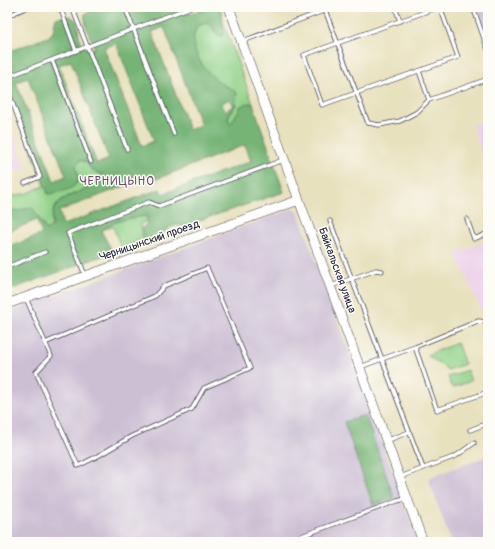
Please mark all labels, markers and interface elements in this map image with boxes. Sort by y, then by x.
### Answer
district label: ЧЕРНИЦЫНО [79,174,155,189]
street label: Черницынский проезд [97,217,201,264]
street label: Байкальская улица [316,226,359,315]

